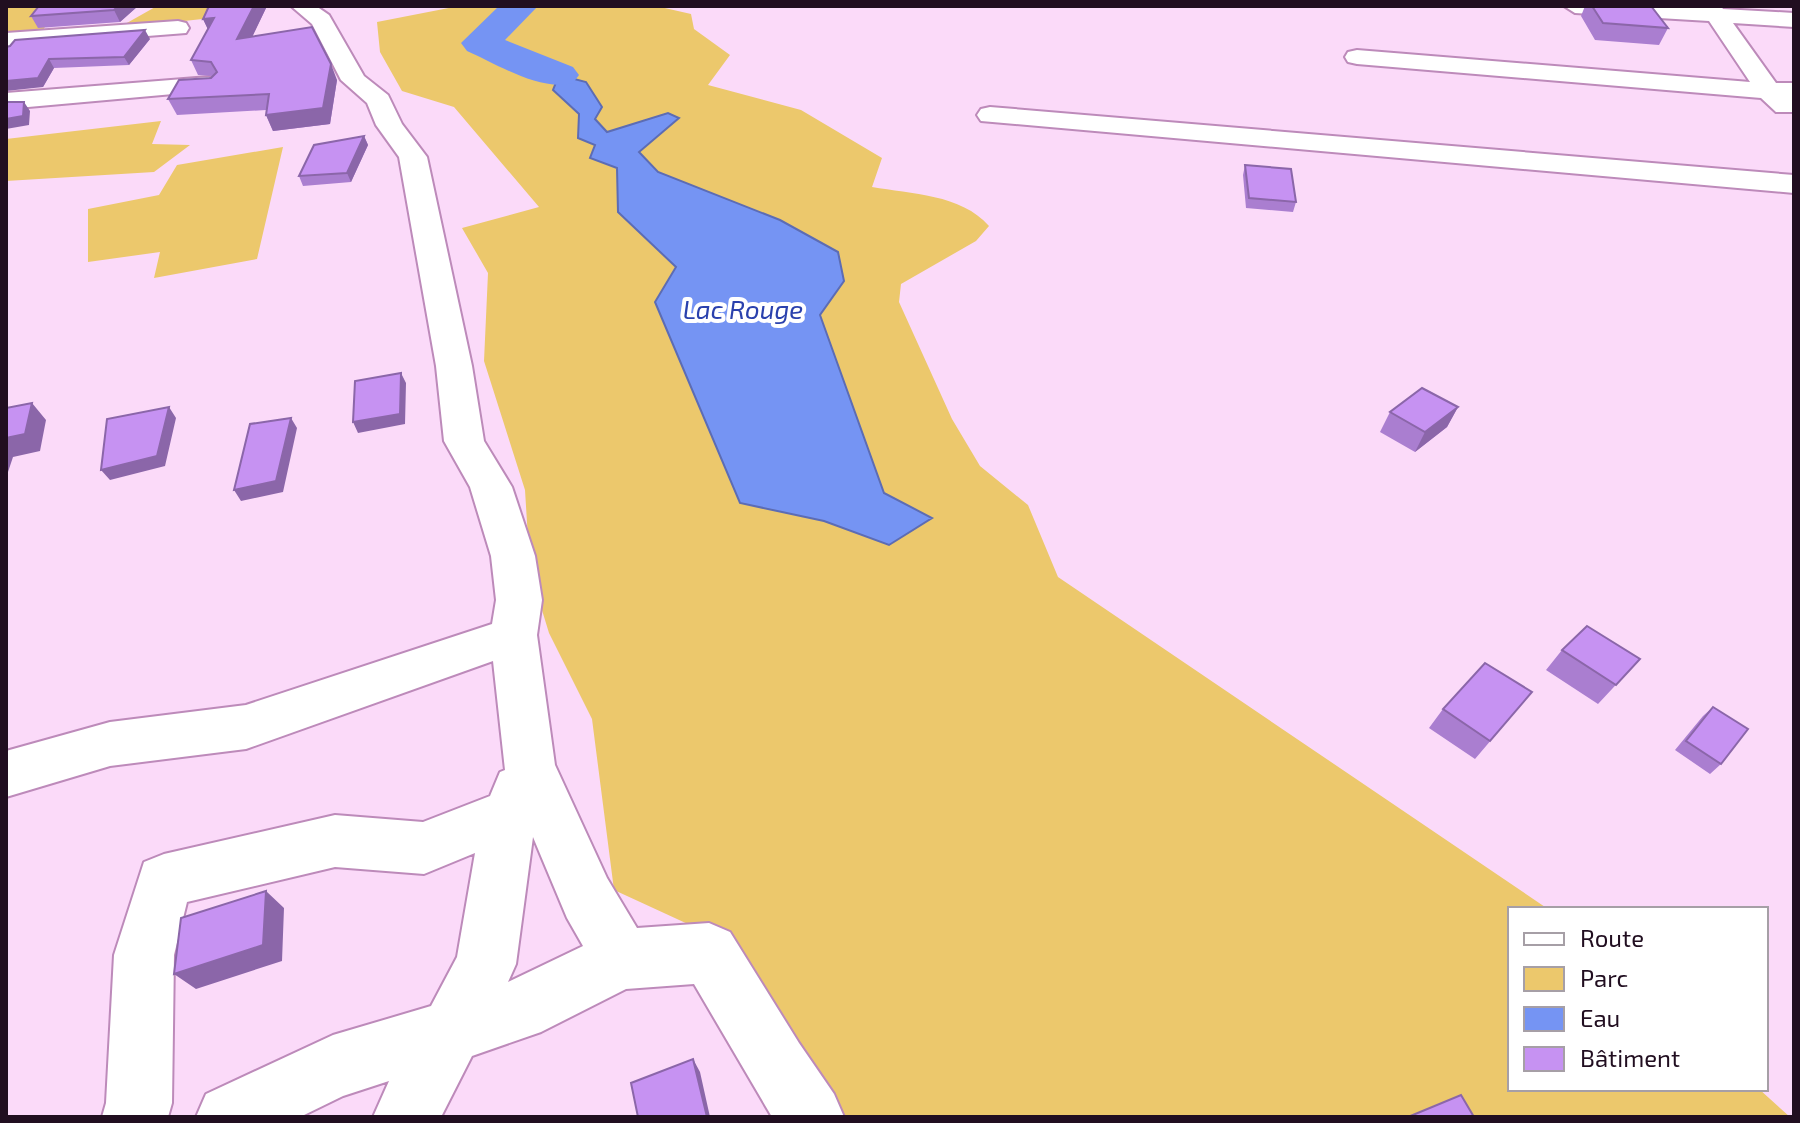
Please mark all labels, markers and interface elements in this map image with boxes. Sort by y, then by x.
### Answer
water label: Lac Rouge [683,293,803,324]
legend [1508,907,1768,1091]
text: Route [1580,923,1644,952]
text: Parc [1580,963,1628,992]
text: Eau [1580,1003,1620,1032]
text: Bâtiment [1580,1043,1680,1072]

